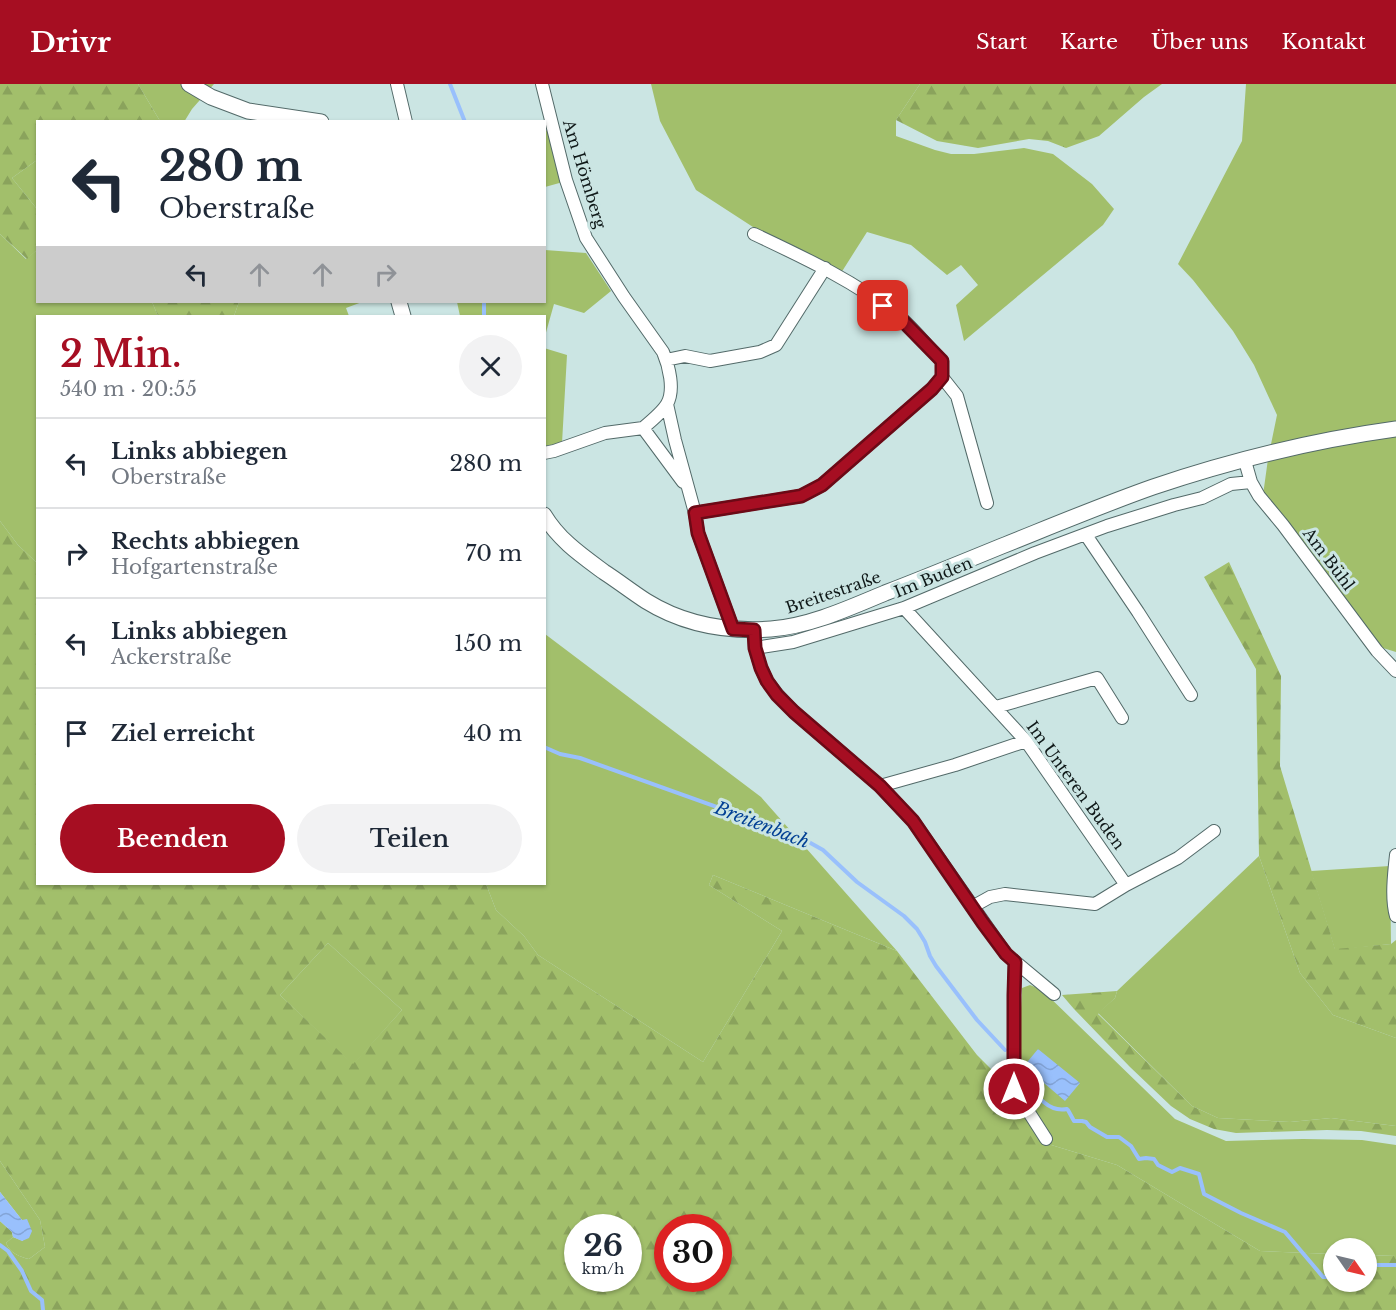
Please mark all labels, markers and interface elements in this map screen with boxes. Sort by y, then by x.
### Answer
text: Drivr [30,25,111,60]
text: Start [976,29,1027,55]
text: Karte [1060,29,1118,55]
text: Über uns [1151,29,1249,55]
text: Kontakt [1282,29,1366,55]
street label: Am Hömberg [559,116,611,231]
text: 280 m [159,140,302,192]
icon: left [60,144,138,222]
text: Oberstraße [159,192,315,225]
icon: left [180,258,213,291]
icon: ahead [243,258,276,291]
icon: ahead [306,258,339,291]
icon: right [369,258,402,291]
pin [857,280,908,331]
icon: arrive [866,289,899,322]
text: 2 Min. [60,332,181,377]
button: close [459,335,522,398]
text: 540 m · 20:55 [60,377,197,401]
text: Links abbiegen [111,438,288,465]
icon: left [60,447,93,480]
text: 280 m [449,450,522,477]
text: Oberstraße [111,465,226,489]
street label: Am Bühl [1298,523,1359,594]
text: Rechts abbiegen [111,528,300,555]
icon: right [60,537,93,570]
text: 70 m [465,540,522,567]
street label: Im Buden [891,552,975,602]
text: Hofgartenstraße [111,555,278,579]
street label: Breitestraße [783,566,883,618]
text: Links abbiegen [111,618,288,645]
icon: left [60,627,93,660]
text: 150 m [454,630,522,657]
text: Ackerstraße [111,645,232,669]
icon: arrive [60,717,93,750]
street label: Im Unteren Buden [1023,717,1129,853]
text: Ziel erreicht [111,720,255,747]
text: 40 m [464,720,522,747]
water label: Breitenbach [711,797,812,853]
button: Beenden [60,804,285,873]
button: Teilen [297,804,522,873]
position arrow [982,1057,1046,1121]
speed limit sign: 30 [654,1214,732,1292]
text: 26 [583,1227,623,1264]
north arrow [1323,1238,1377,1292]
map controls [1323,1238,1377,1292]
text: km/h [582,1259,624,1278]

